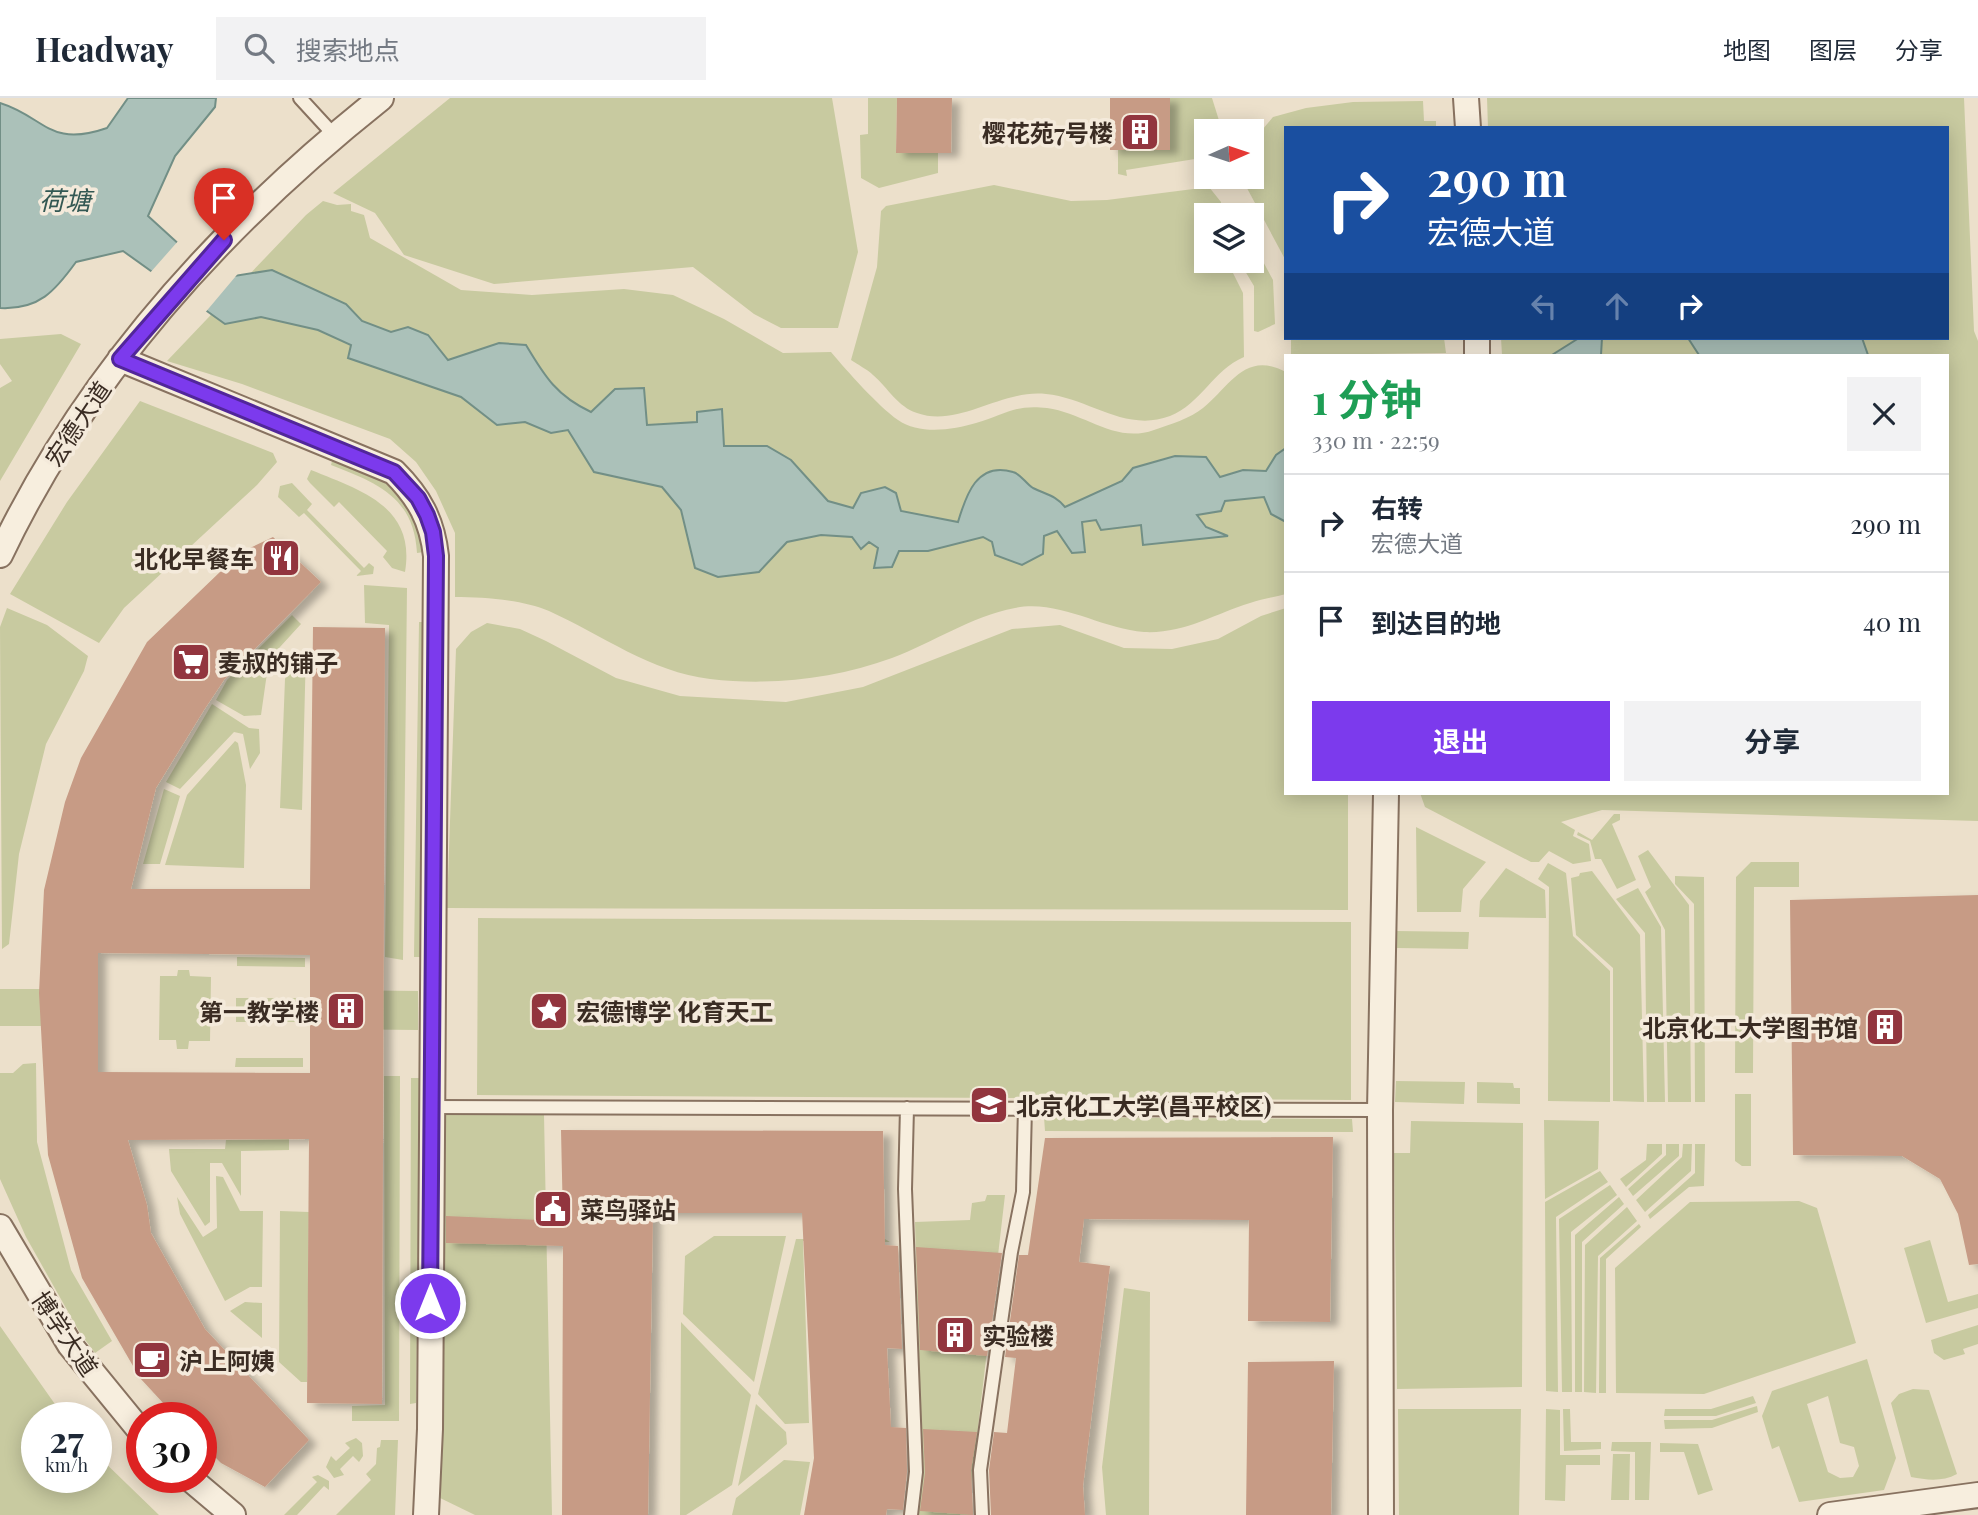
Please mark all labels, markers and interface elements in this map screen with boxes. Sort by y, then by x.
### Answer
search box [216,17,706,80]
text: Headway [35,26,174,70]
icon: search [240,29,278,67]
text: 搜索地点 [296,32,400,67]
text: 地图 [1723,33,1771,65]
text: 图层 [1809,33,1857,65]
text: 分享 [1895,33,1943,65]
building icon: 樱花苑7号楼 [1119,111,1161,153]
place label: 樱花苑7号楼 [982,116,1113,148]
north arrow [1194,119,1264,189]
map controls [1194,119,1264,273]
text: 290 m [1427,144,1567,209]
icon: right [1312,154,1403,245]
pin [194,168,254,240]
icon: arrive [205,179,243,217]
water label: 荷塘 [39,182,95,217]
button: layers [1194,203,1264,273]
text: 宏德大道 [1427,209,1555,252]
icon: left [1525,287,1563,325]
icon: ahead [1598,287,1636,325]
icon: right [1671,287,1709,325]
text: 1 分钟 [1312,370,1422,426]
street label: 宏德大道 [37,374,117,472]
button: close [1847,377,1921,451]
text: 330 m · 22:59 [1312,424,1440,455]
text: 右转 [1371,490,1423,525]
icon: right [1312,504,1350,542]
text: 290 m [1850,506,1921,541]
text: 宏德大道 [1371,527,1463,558]
restaurant icon: 北化早餐车 [260,537,302,579]
place label: 北化早餐车 [134,542,254,574]
icon: arrive [1312,602,1350,640]
text: 40 m [1863,604,1921,639]
text: 到达目的地 [1371,605,1501,640]
supermarket icon: 麦叔的铺子 [170,641,212,683]
place label: 麦叔的铺子 [218,646,338,678]
button: 退出 [1312,701,1610,781]
button: 分享 [1624,701,1921,781]
building icon: 第一教学楼 [325,990,367,1032]
place icon: 宏德博学 化育天工 [528,990,570,1032]
place label: 第一教学楼 [199,995,319,1027]
place label: 宏德博学 化育天工 [576,995,774,1027]
building icon: 北京化工大学图书馆 [1864,1006,1906,1048]
place label: 北京化工大学图书馆 [1642,1011,1858,1043]
school or university icon: 北京化工大学(昌平校区) [968,1084,1010,1126]
place label: 北京化工大学(昌平校区) [1016,1089,1271,1121]
public building icon: 菜鸟驿站 [532,1188,574,1230]
place label: 菜鸟驿站 [580,1193,676,1225]
position arrow [393,1266,467,1340]
street label: 博学大道 [26,1284,106,1382]
building icon: 实验楼 [934,1314,976,1356]
place label: 实验楼 [982,1319,1054,1351]
cafe icon: 沪上阿姨 [131,1339,173,1381]
place label: 沪上阿姨 [179,1344,275,1376]
speed limit sign: 30 [126,1402,217,1493]
text: 27 [49,1415,84,1462]
text: km/h [45,1453,88,1477]

